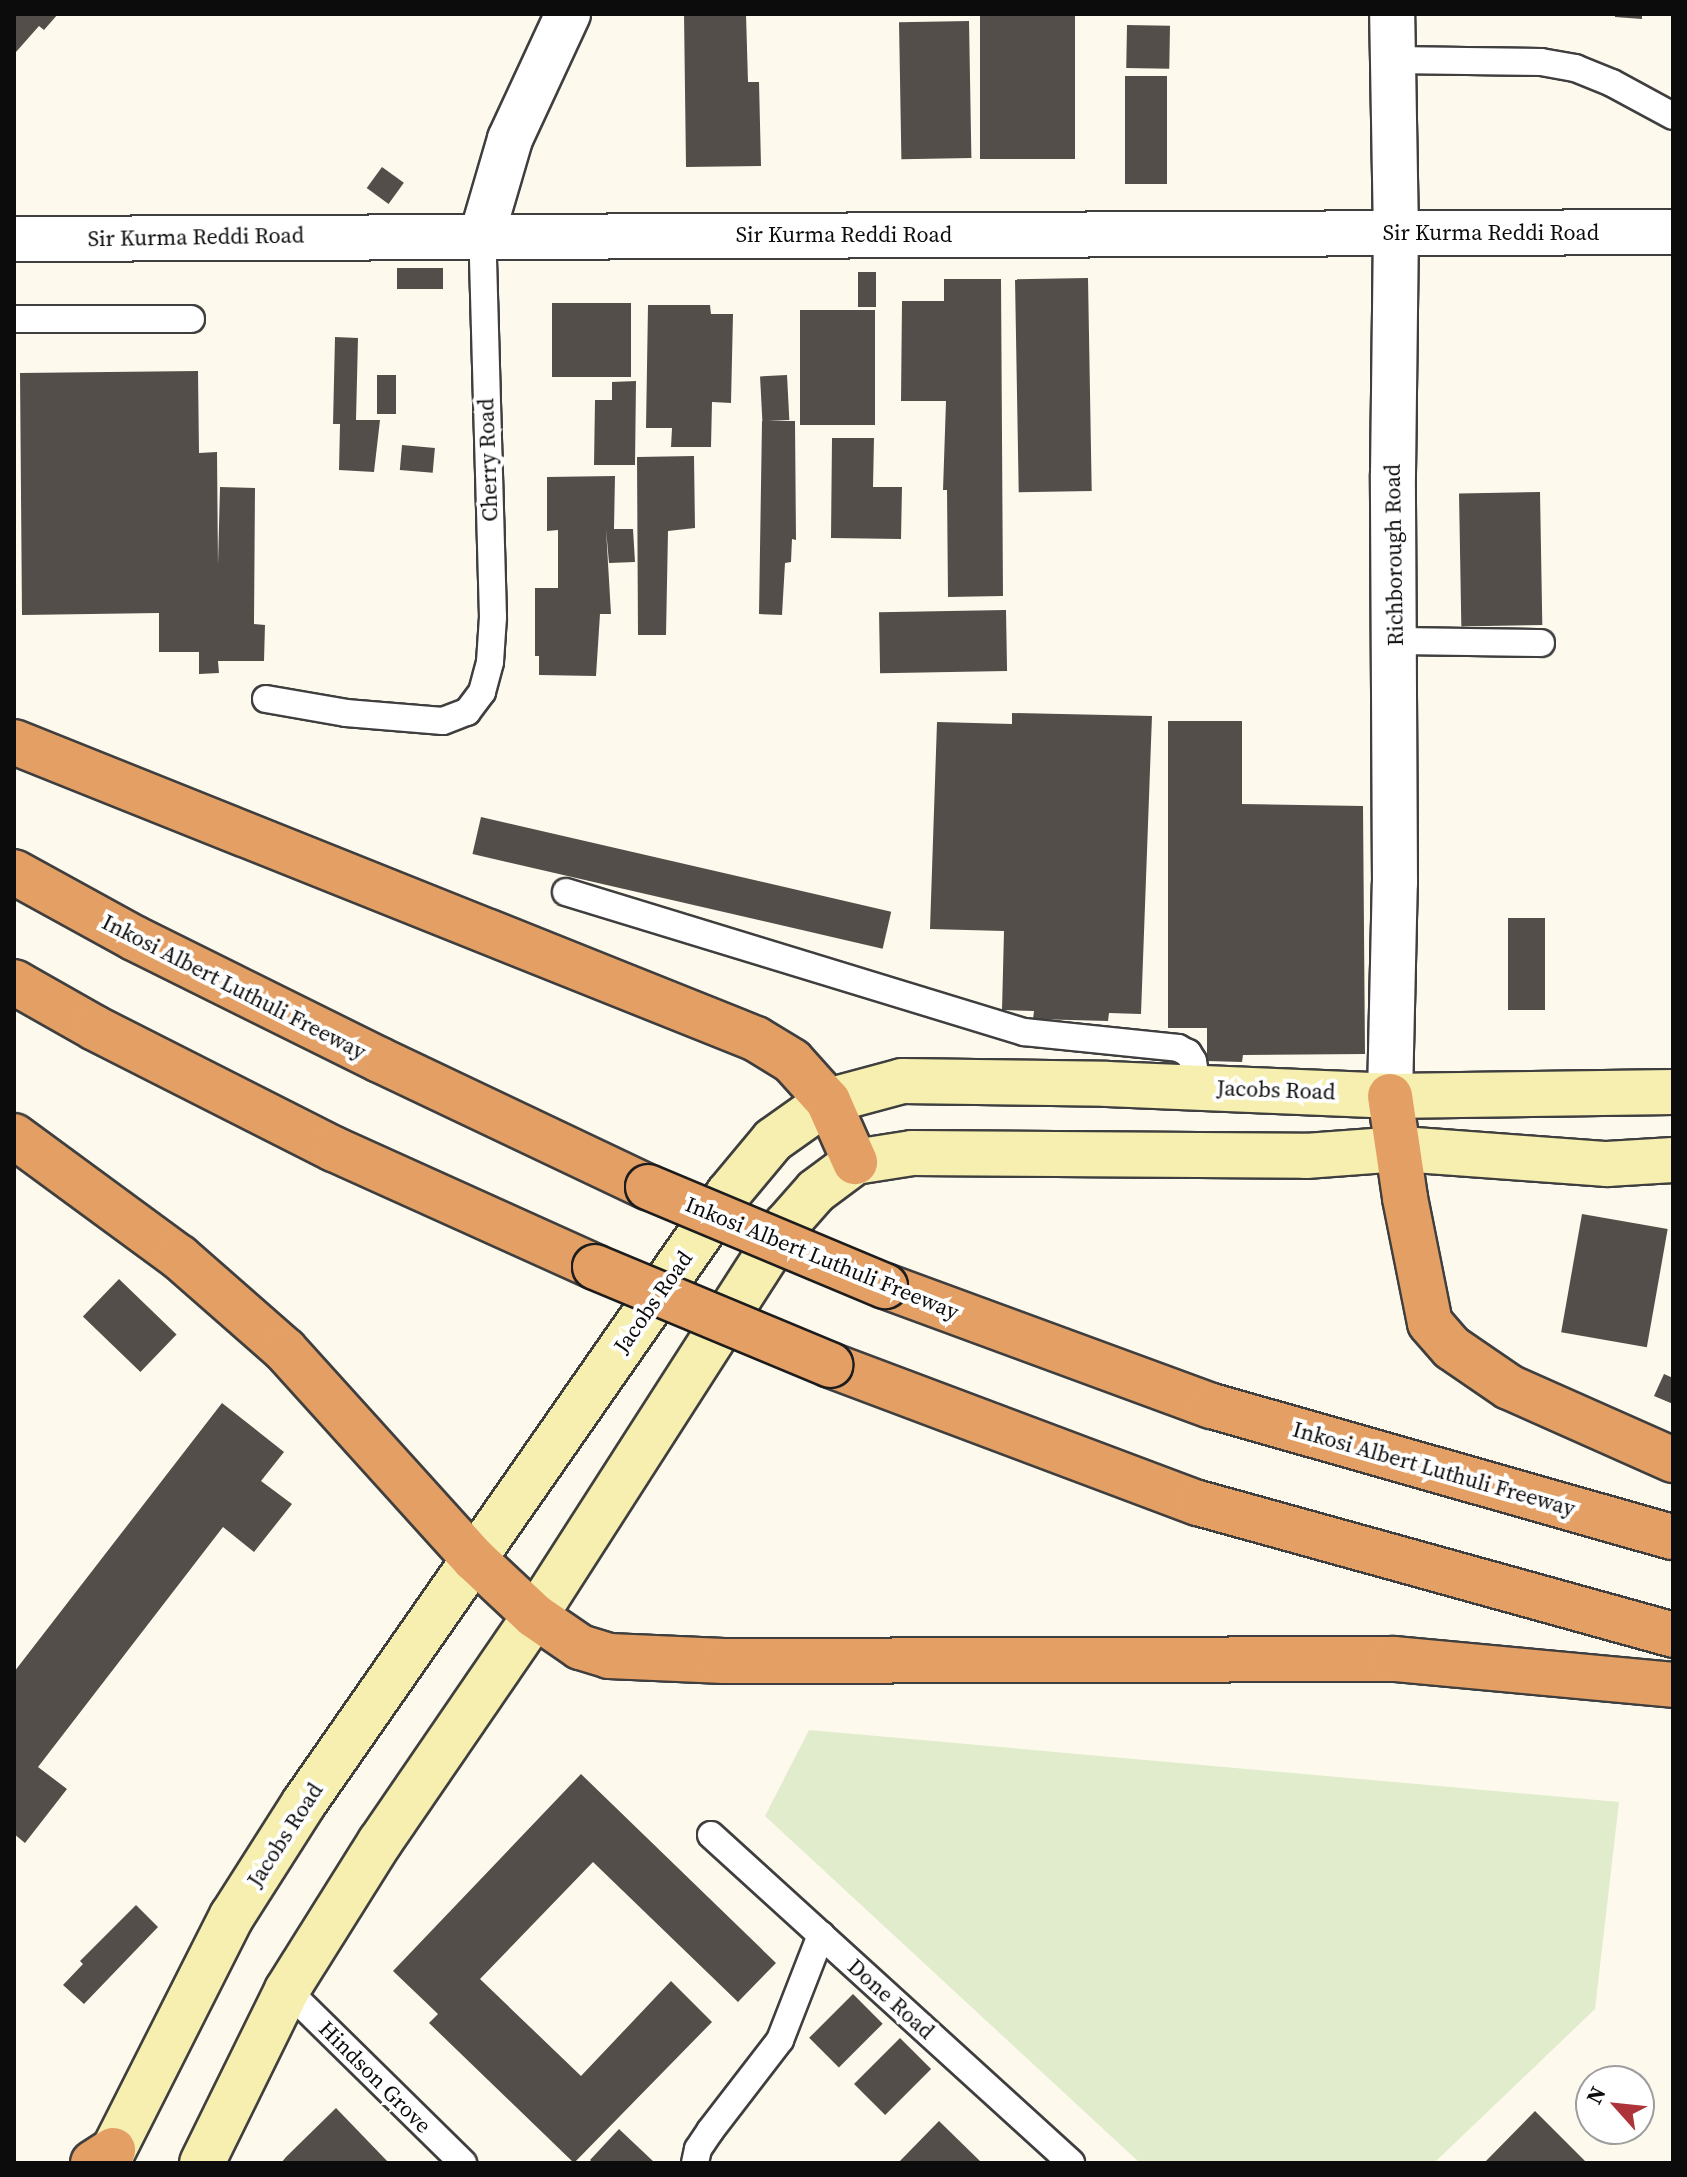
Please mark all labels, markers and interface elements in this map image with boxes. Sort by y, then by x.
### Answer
street label: Sir Kurma Reddi Road [1383,220,1599,246]
street label: Sir Kurma Reddi Road [88,222,304,252]
street label: Sir Kurma Reddi Road [736,222,952,248]
street label: Cherry Road [473,398,503,522]
street label: Richborough Road [1379,464,1409,646]
street label: Inkosi Albert Luthuli Freeway [98,909,370,1065]
street label: Jacobs Road [1216,1075,1336,1105]
street label: Inkosi Albert Luthuli Freeway [681,1191,963,1325]
street label: Jacobs Road [608,1246,698,1358]
street label: Inkosi Albert Luthuli Freeway [1290,1416,1578,1522]
street label: Jacobs Road [242,1778,328,1892]
street label: Done Road [842,1953,940,2045]
street label: Hindson Grove [313,2015,437,2139]
north arrow [1575,2065,1655,2145]
text: N [1578,2081,1612,2109]

